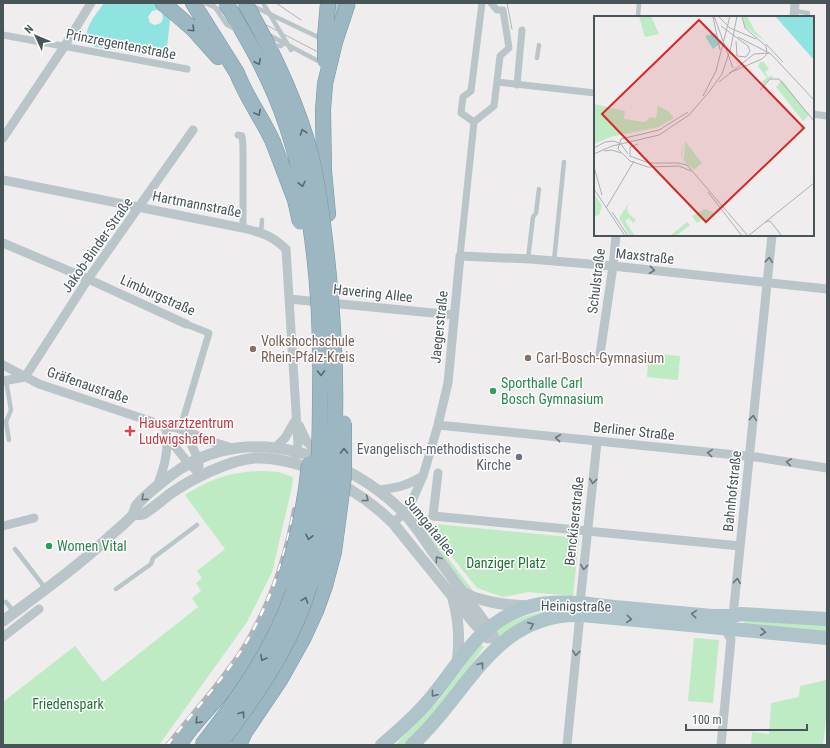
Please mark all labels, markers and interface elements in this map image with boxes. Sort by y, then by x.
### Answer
north arrow [16,16,56,56]
inset map [594,16,814,236]
text: N [22,22,36,36]
one-way arrow [188,24,195,31]
street label: Prinzregentenstraße [65,25,178,63]
one-way arrow [253,57,261,65]
one-way arrow [253,109,261,116]
one-way arrow [299,129,308,136]
one-way arrow [298,180,306,187]
street label: Hartmannstraße [151,188,243,221]
street label: Jakob-Binder-Straße [58,194,136,295]
street label: Maxstraße [615,245,675,267]
street label: Schulstraße [584,247,608,315]
one-way arrow [765,257,774,263]
one-way arrow [649,266,655,275]
street label: Limburgstraße [118,271,198,319]
street label: Havering Allee [333,281,414,305]
street label: Jaegerstraße [427,290,451,364]
place label: Volkshochschule Rhein-Pfalz-Kreis [261,333,355,365]
marker: Volkshochschule Rhein-Pfalz-Kreis [248,344,258,354]
place label: Carl-Bosch-Gymnasium [536,350,664,366]
marker: Carl-Bosch-Gymnasium [523,353,533,363]
street label: Gräfenaustraße [45,364,131,407]
one-way arrow [316,370,325,376]
place label: Sporthalle Carl Bosch Gymnasium [501,375,604,407]
marker: Sporthalle Carl Bosch Gymnasium [488,386,498,396]
place label: Hausarztzentrum Ludwigshafen [139,415,234,447]
one-way arrow [748,415,757,421]
street label: Berliner Straße [593,419,676,443]
marker: Hausarztzentrum Ludwigshafen [124,425,136,437]
one-way arrow [555,434,561,443]
place label: Evangelisch-methodistische Kirche [357,441,511,473]
one-way arrow [340,448,348,454]
one-way arrow [707,448,714,457]
street label: Bahnhofstraße [720,449,744,532]
marker: Evangelisch-methodistische Kirche [514,452,524,462]
one-way arrow [785,458,792,467]
street label: Benckiserstraße [561,475,587,566]
one-way arrow [588,478,597,484]
one-way arrow [141,493,149,501]
street label: Sumgaitallee [401,493,459,559]
one-way arrow [362,494,369,502]
one-way arrow [306,533,314,540]
place label: Women Vital [57,538,127,554]
marker: Women Vital [44,541,54,551]
park label: Danziger Platz [466,555,546,571]
one-way arrow [436,556,443,563]
one-way arrow [579,564,588,570]
one-way arrow [732,578,741,584]
one-way arrow [300,597,308,604]
street label: Heinigstraße [541,597,612,615]
one-way arrow [691,610,697,619]
one-way arrow [626,614,632,623]
one-way arrow [526,622,534,630]
one-way arrow [760,627,766,636]
one-way arrow [571,650,580,657]
one-way arrow [261,653,268,661]
one-way arrow [476,662,483,669]
one-way arrow [432,689,439,697]
park label: Friedenspark [32,696,104,712]
scale bar [686,706,807,732]
one-way arrow [238,711,245,718]
text: 100 m [692,713,722,727]
one-way arrow [195,716,202,724]

